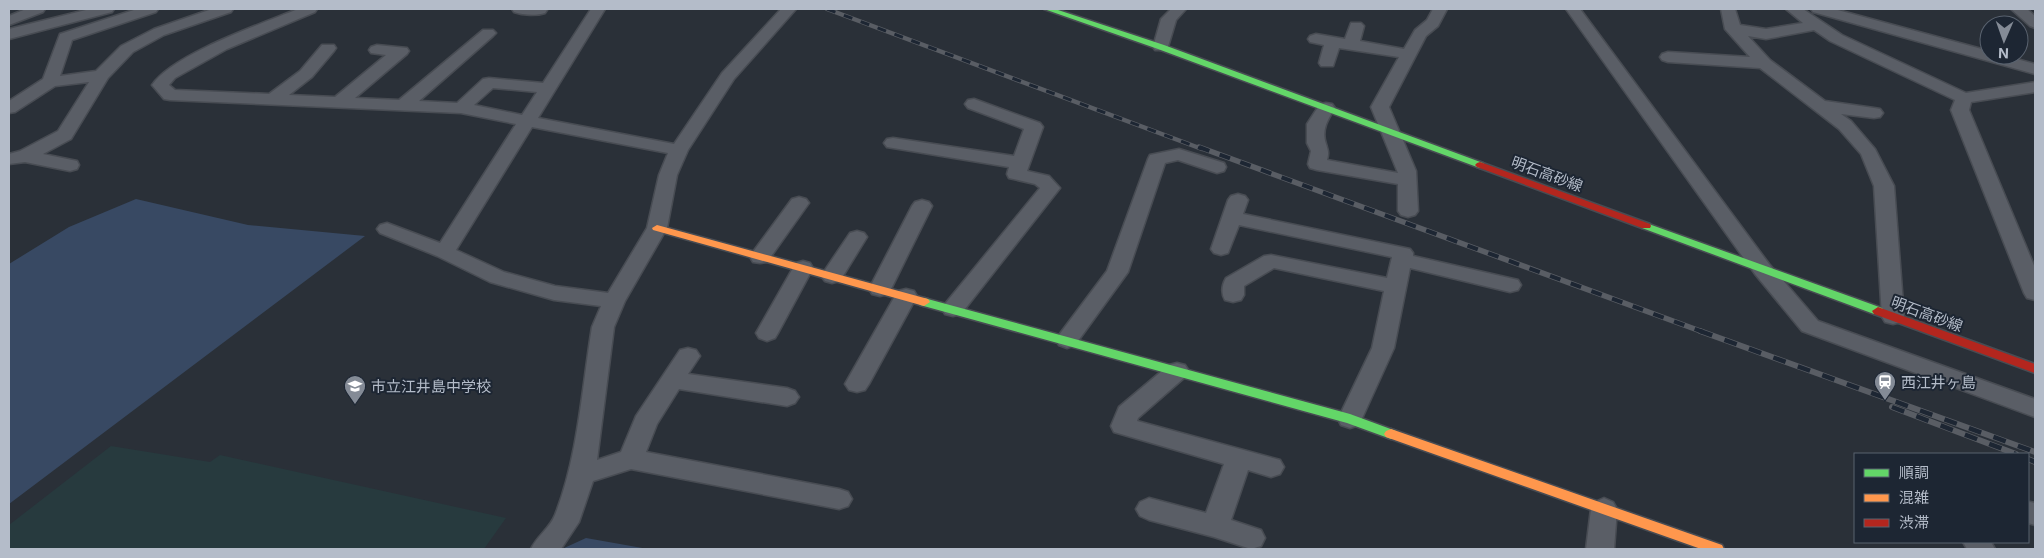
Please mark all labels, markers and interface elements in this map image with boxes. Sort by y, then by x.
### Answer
north arrow [1979,15,2029,65]
text: N [1998,45,2009,62]
street label: 明石高砂線 [1509,152,1585,196]
street label: 明石高砂線 [1889,292,1965,336]
station icon: 西江井ヶ島 [1873,370,1897,401]
place label: 西江井ヶ島 [1901,373,1976,392]
school or university icon: 市立江井島中学校 [343,374,367,405]
place label: 市立江井島中学校 [371,377,491,396]
legend [1854,453,2029,543]
text: 順調 [1899,463,1929,482]
text: 混雑 [1899,488,1929,507]
text: 渋滞 [1899,513,1929,532]

